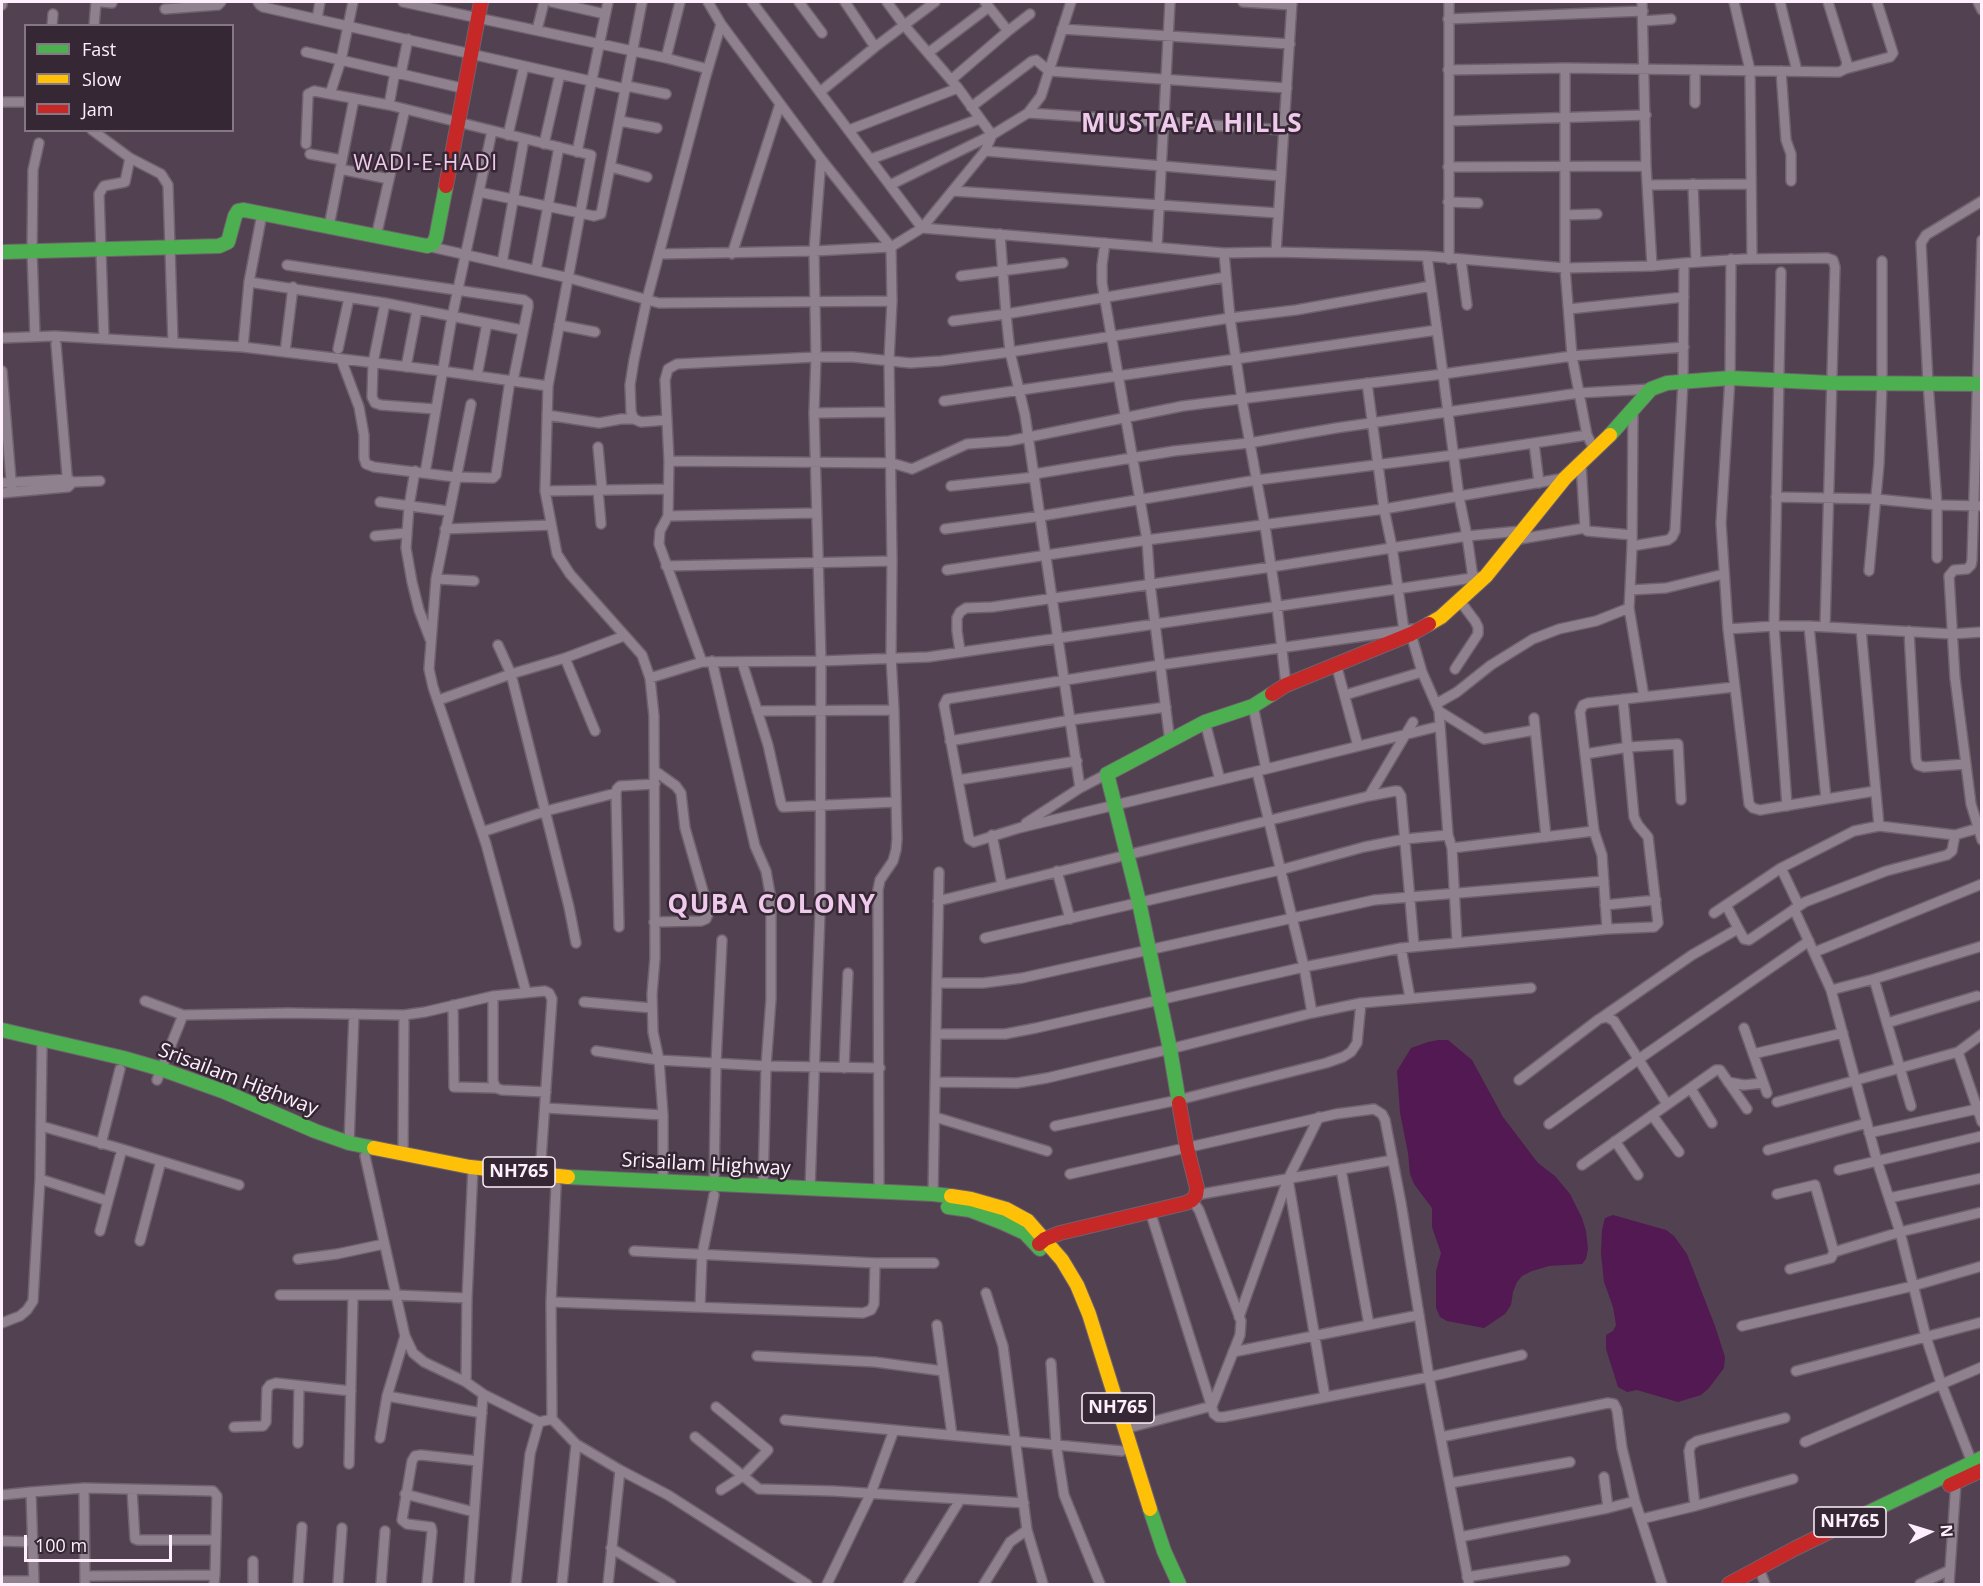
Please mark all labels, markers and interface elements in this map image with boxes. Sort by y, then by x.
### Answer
legend [24,24,234,132]
text: Fast [82,37,116,61]
text: Slow [82,67,121,91]
text: Jam [82,97,114,121]
district label: MUSTAFA HILLS [1081,109,1303,141]
district label: WADI-E-HADI [353,151,499,177]
district label: QUBA COLONY [667,890,877,922]
street label: Srisailam Highway [155,1038,321,1122]
street label: Srisailam Highway [621,1149,791,1181]
road number: NH765 [483,1157,555,1187]
road number: NH765 [1082,1393,1154,1423]
north arrow [1899,1502,1959,1562]
road number: NH765 [1814,1507,1886,1537]
scale bar [27,1523,176,1561]
text: N [1936,1523,1958,1538]
text: 100 m [35,1533,87,1557]

